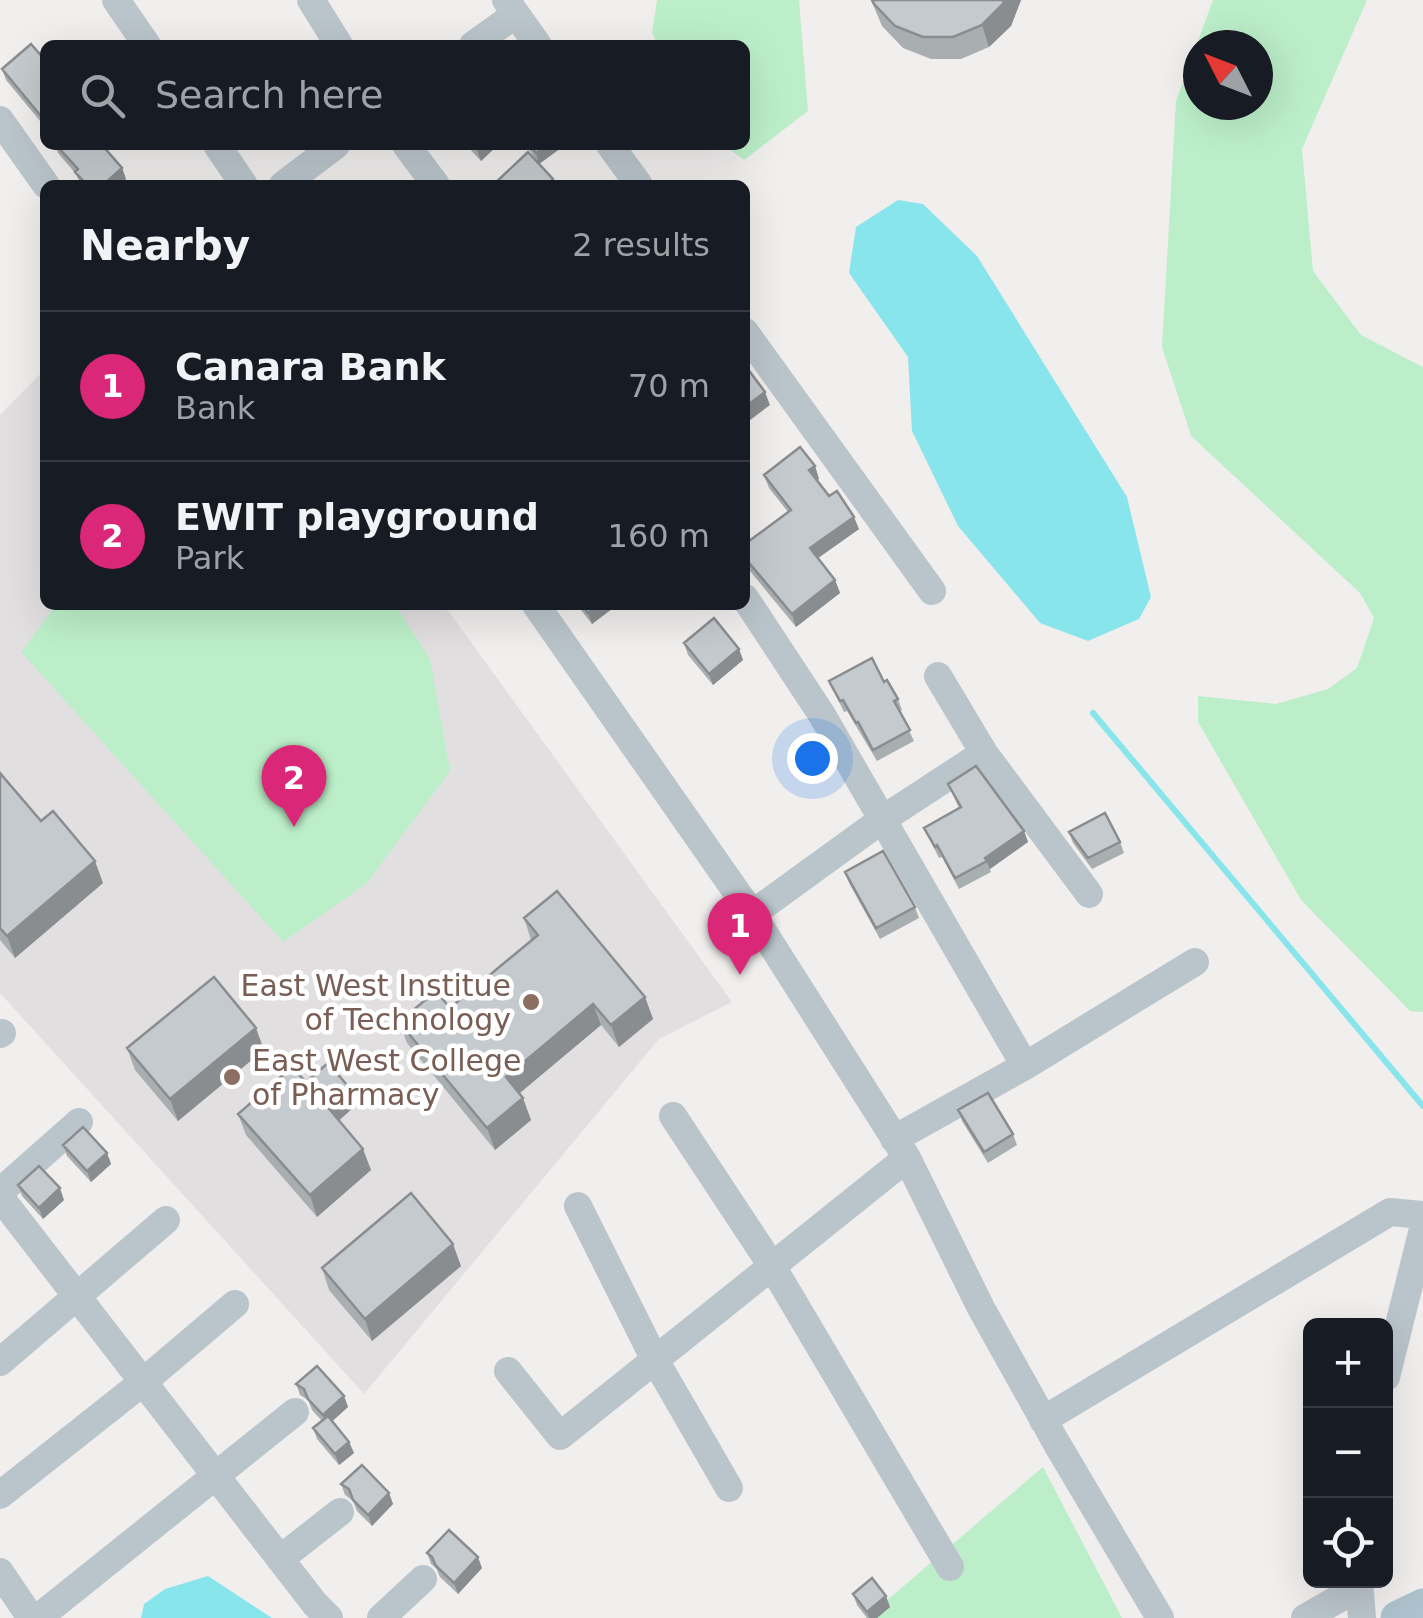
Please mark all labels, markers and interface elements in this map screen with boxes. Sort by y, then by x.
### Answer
north arrow [1183,30,1273,120]
search box [40,40,750,150]
icon: search [75,68,130,123]
text: Search here [155,73,383,117]
text: Nearby [80,221,250,270]
text: 2 results [572,226,710,264]
text: Canara Bank [175,345,446,389]
text: 1 [101,367,124,405]
text: 70 m [628,367,710,405]
text: Bank [175,389,255,427]
text: EWIT playground [175,495,539,539]
text: 2 [101,517,124,555]
text: 160 m [608,517,710,555]
text: Park [175,539,244,577]
your location [787,733,838,784]
pin: 2 [262,744,326,827]
pin: 1 [708,892,772,975]
place label: East West Institue of Technology [241,968,511,1037]
marker: East West Institue of Technology [520,991,542,1013]
place label: East West College of Pharmacy [252,1043,522,1112]
marker: East West College of Pharmacy [221,1066,243,1088]
map controls [1303,1318,1393,1588]
button: + [1303,1318,1393,1408]
button: − [1303,1408,1393,1498]
button: locate [1303,1498,1393,1588]

